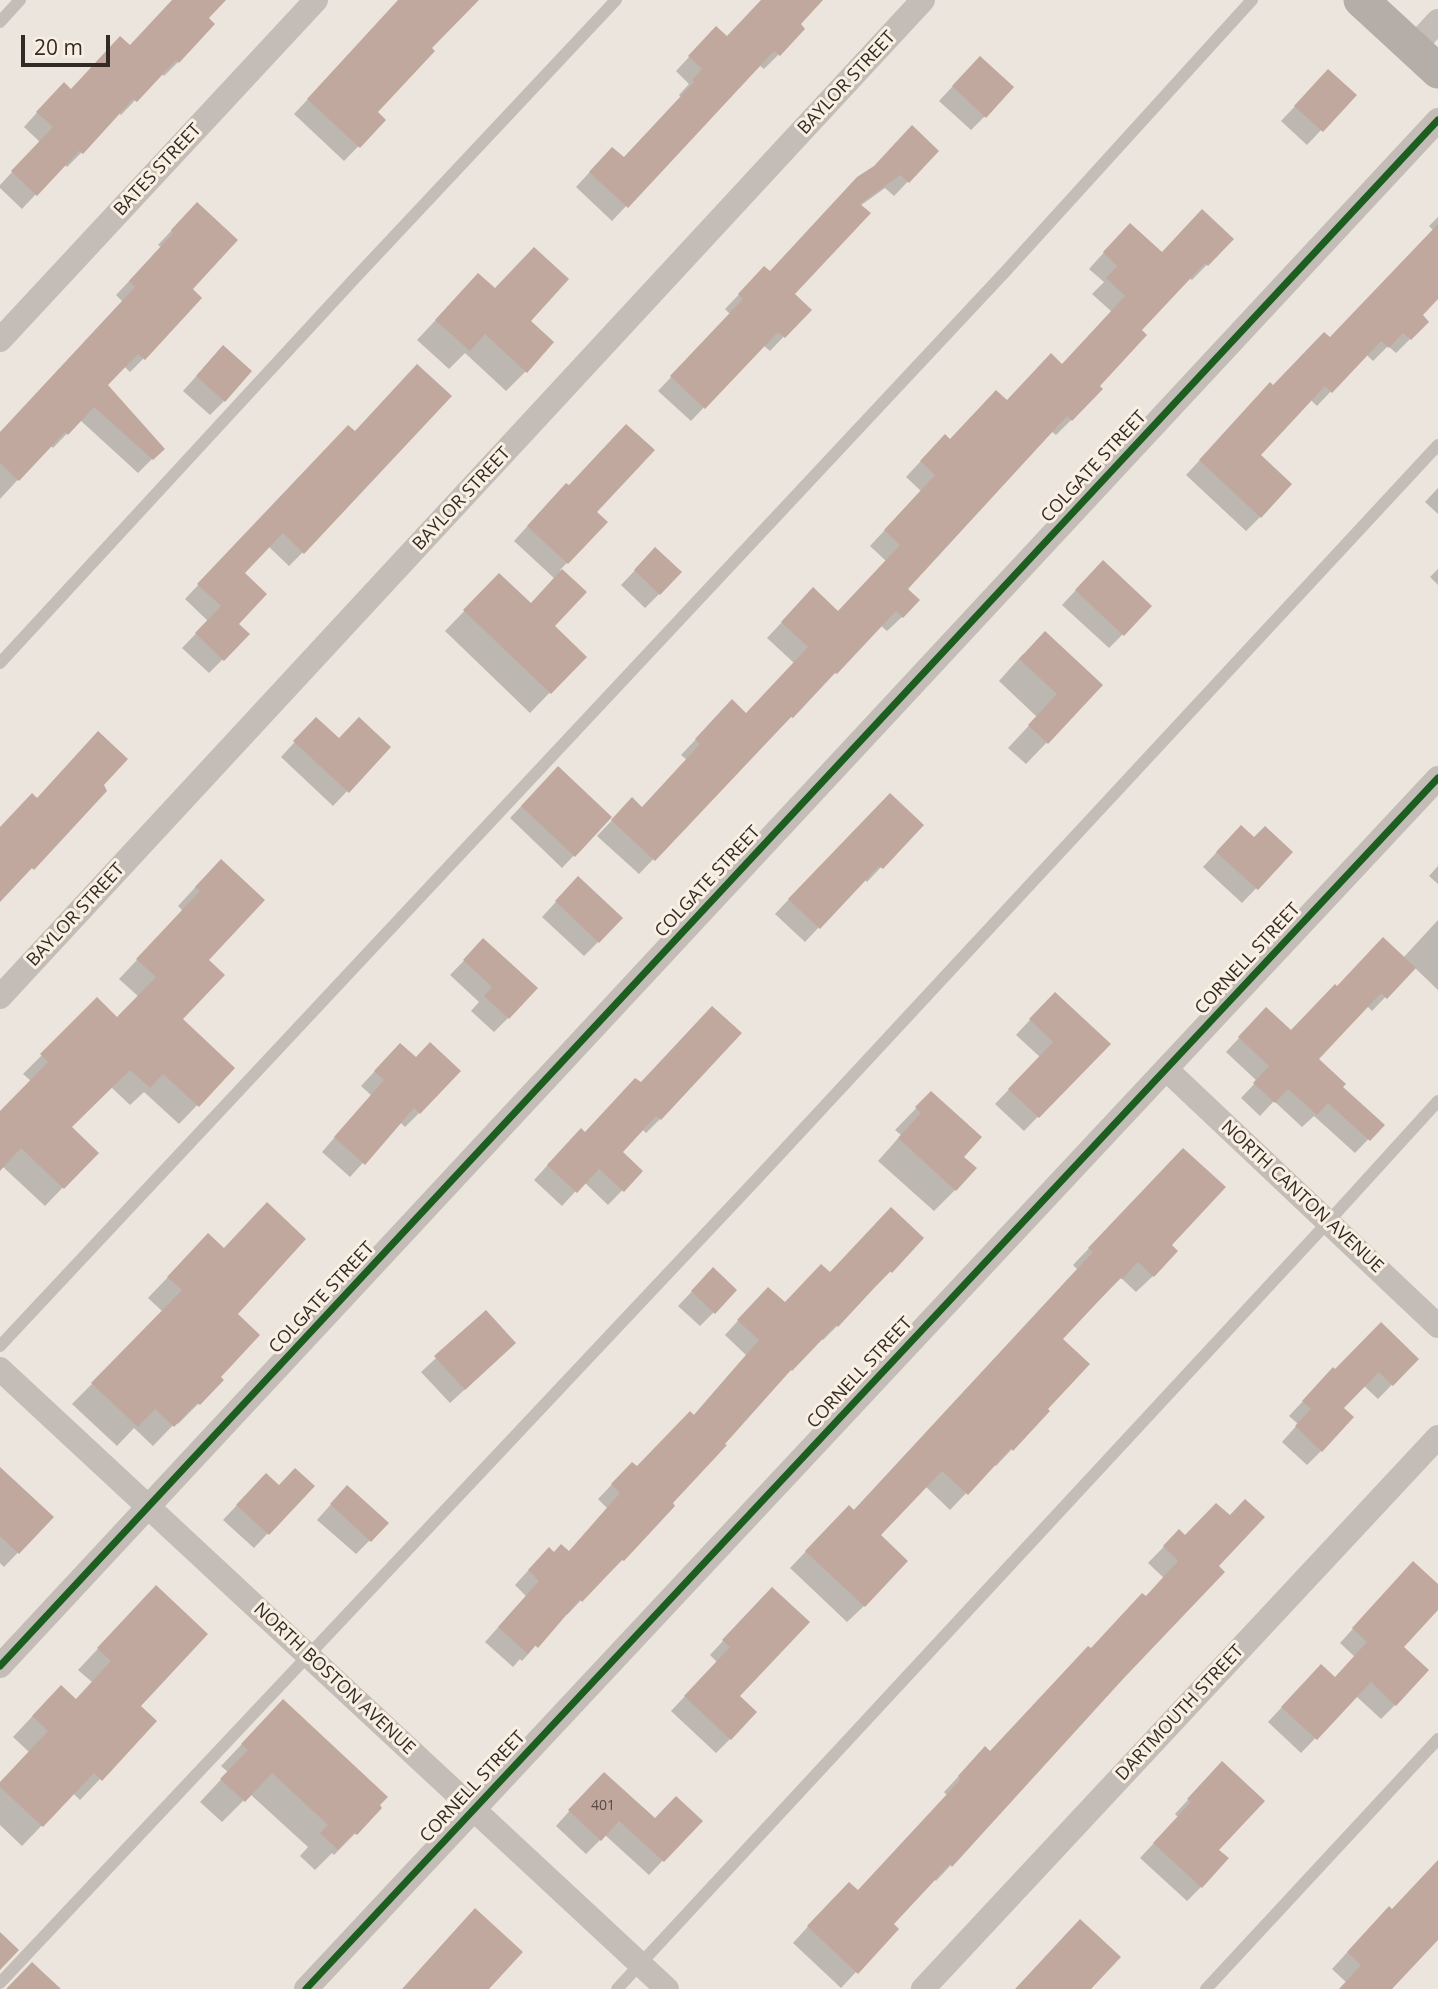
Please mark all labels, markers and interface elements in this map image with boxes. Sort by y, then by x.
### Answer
scale bar [24,21,114,65]
street label: BAYLOR STREET [794,27,900,139]
text: 20 m [34,33,83,61]
street label: BATES STREET [110,119,206,221]
street label: COLGATE STREET [1037,407,1151,527]
street label: BAYLOR STREET [409,443,515,555]
street label: COLGATE STREET [651,822,765,942]
street label: BAYLOR STREET [23,859,129,971]
street label: CORNELL STREET [1191,899,1305,1019]
street label: NORTH CANTON AVENUE [1216,1116,1388,1278]
street label: COLGATE STREET [265,1238,379,1358]
street label: CORNELL STREET [803,1313,917,1433]
street label: NORTH BOSTON AVENUE [249,1598,419,1760]
street label: DARTMOUTH STREET [1112,1641,1248,1785]
street label: CORNELL STREET [416,1727,530,1847]
house number: 401 [591,1798,615,1814]

